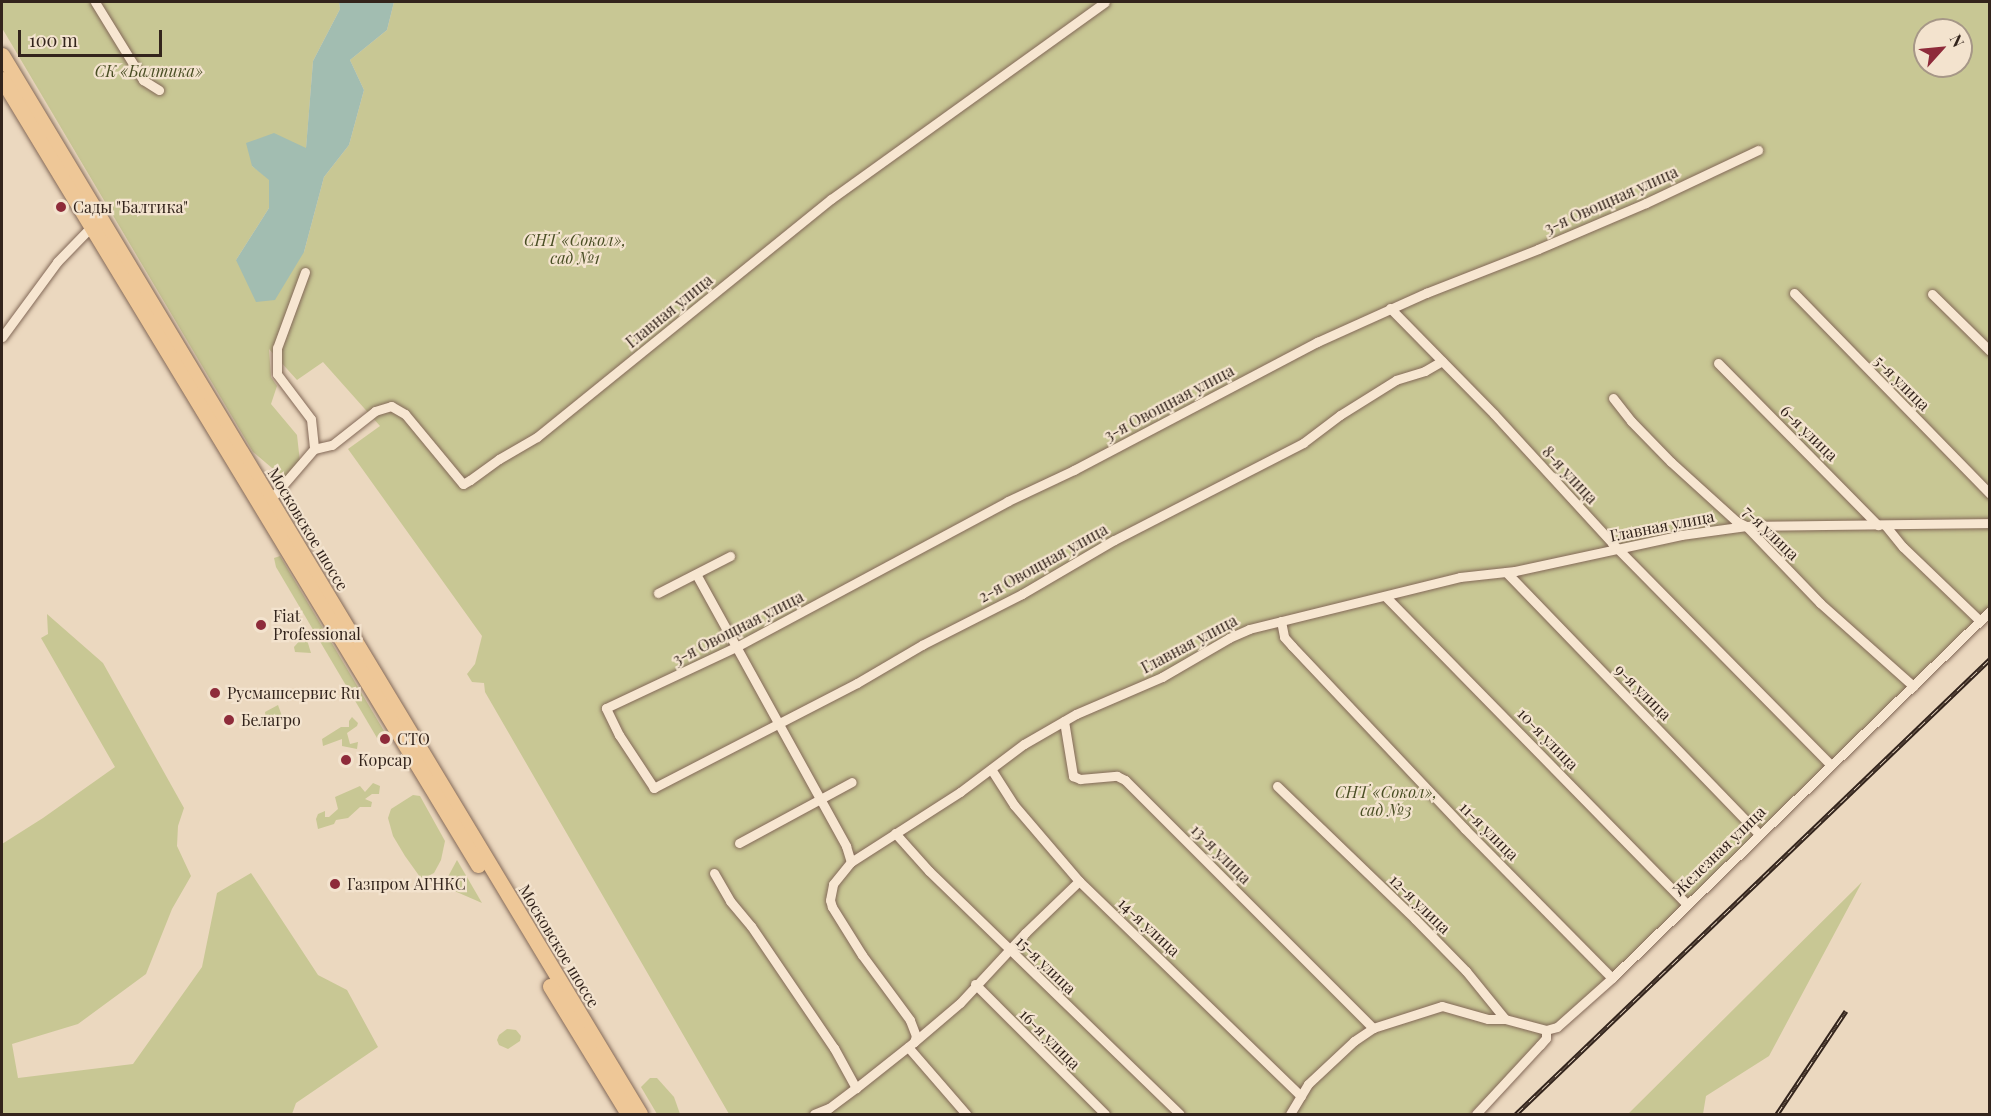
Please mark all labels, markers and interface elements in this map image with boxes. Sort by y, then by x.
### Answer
scale bar [21,18,165,56]
north arrow [1913,18,1973,78]
text: 100 m [29,28,78,52]
text: N [1946,31,1970,50]
park label: СК «Балтика» [95,61,203,81]
street label: 3-я Овощная улица [1541,162,1681,238]
place label: Сады "Балтика" [73,197,188,217]
marker: Сады "Балтика" [54,200,68,214]
park label: СНТ «Сокол», сад №1 [524,230,626,268]
street label: Главная улица [622,270,716,352]
street label: 5-я улица [1870,351,1934,415]
street label: 3-я Овощная улица [1101,361,1237,445]
street label: 6-я улица [1776,401,1842,465]
street label: 8-я улица [1538,442,1602,508]
street label: Московское шоссе [264,464,352,594]
street label: 7-я улица [1739,502,1803,564]
street label: Главная улица [1608,506,1716,546]
street label: 2-я Овощная улица [975,520,1111,606]
street label: 3-я Овощная улица [669,587,807,669]
place label: Fiat Professional [273,606,361,644]
street label: Главная улица [1138,611,1240,677]
marker: Fiat Professional [254,618,268,632]
street label: 9-я улица [1611,660,1675,724]
place label: Русмашсервис Ru [227,683,360,703]
marker: Русмашсервис Ru [208,686,222,700]
street label: 10-я улица [1514,704,1582,774]
place label: Белагро [241,710,301,730]
marker: Белагро [222,713,236,727]
place label: СТО [397,729,430,749]
marker: СТО [378,732,392,746]
place label: Корсар [358,750,412,770]
marker: Корсар [339,753,353,767]
park label: СНТ «Сокол», сад №3 [1335,782,1437,820]
street label: 11-я улица [1456,798,1522,864]
street label: Железная улица [1669,802,1769,900]
street label: 13-я улица [1187,820,1255,888]
street label: 12-я улица [1386,870,1454,938]
place label: Газпром АГНКС [347,874,466,894]
marker: Газпром АГНКС [328,877,342,891]
street label: Московское шоссе [515,881,603,1011]
street label: 14-я улица [1114,894,1184,960]
street label: 15-я улица [1012,932,1080,998]
street label: 16-я улица [1016,1005,1084,1073]

